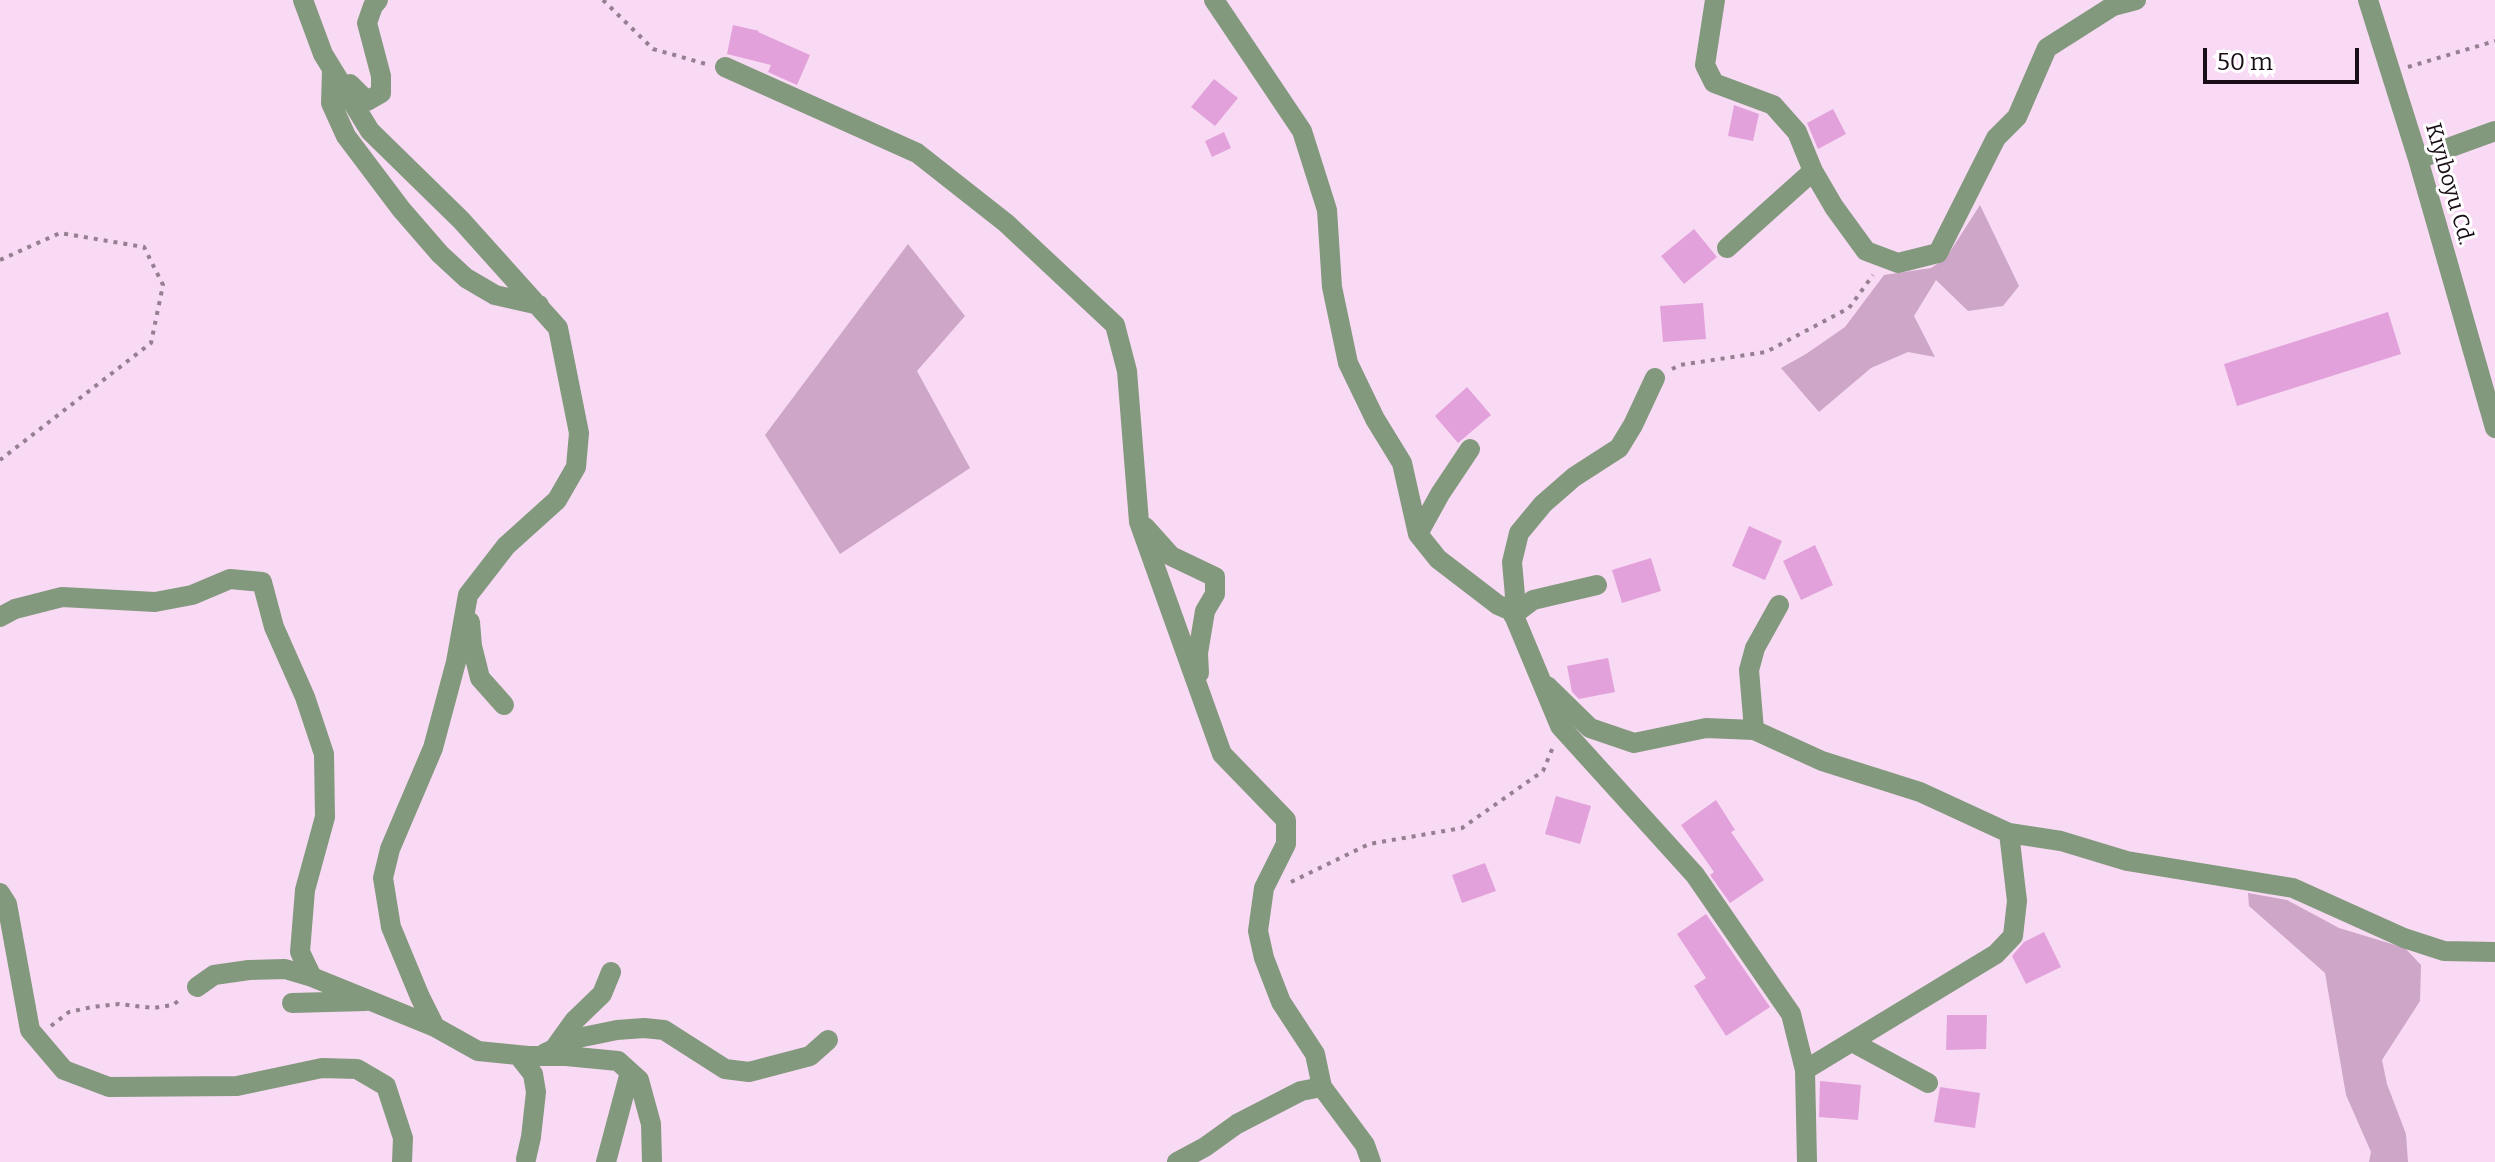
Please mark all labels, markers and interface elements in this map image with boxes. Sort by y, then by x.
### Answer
scale bar [2207,32,2363,82]
text: 50 m [2217,48,2273,76]
street label: Kıyıboyu Cd. [2419,120,2479,248]

